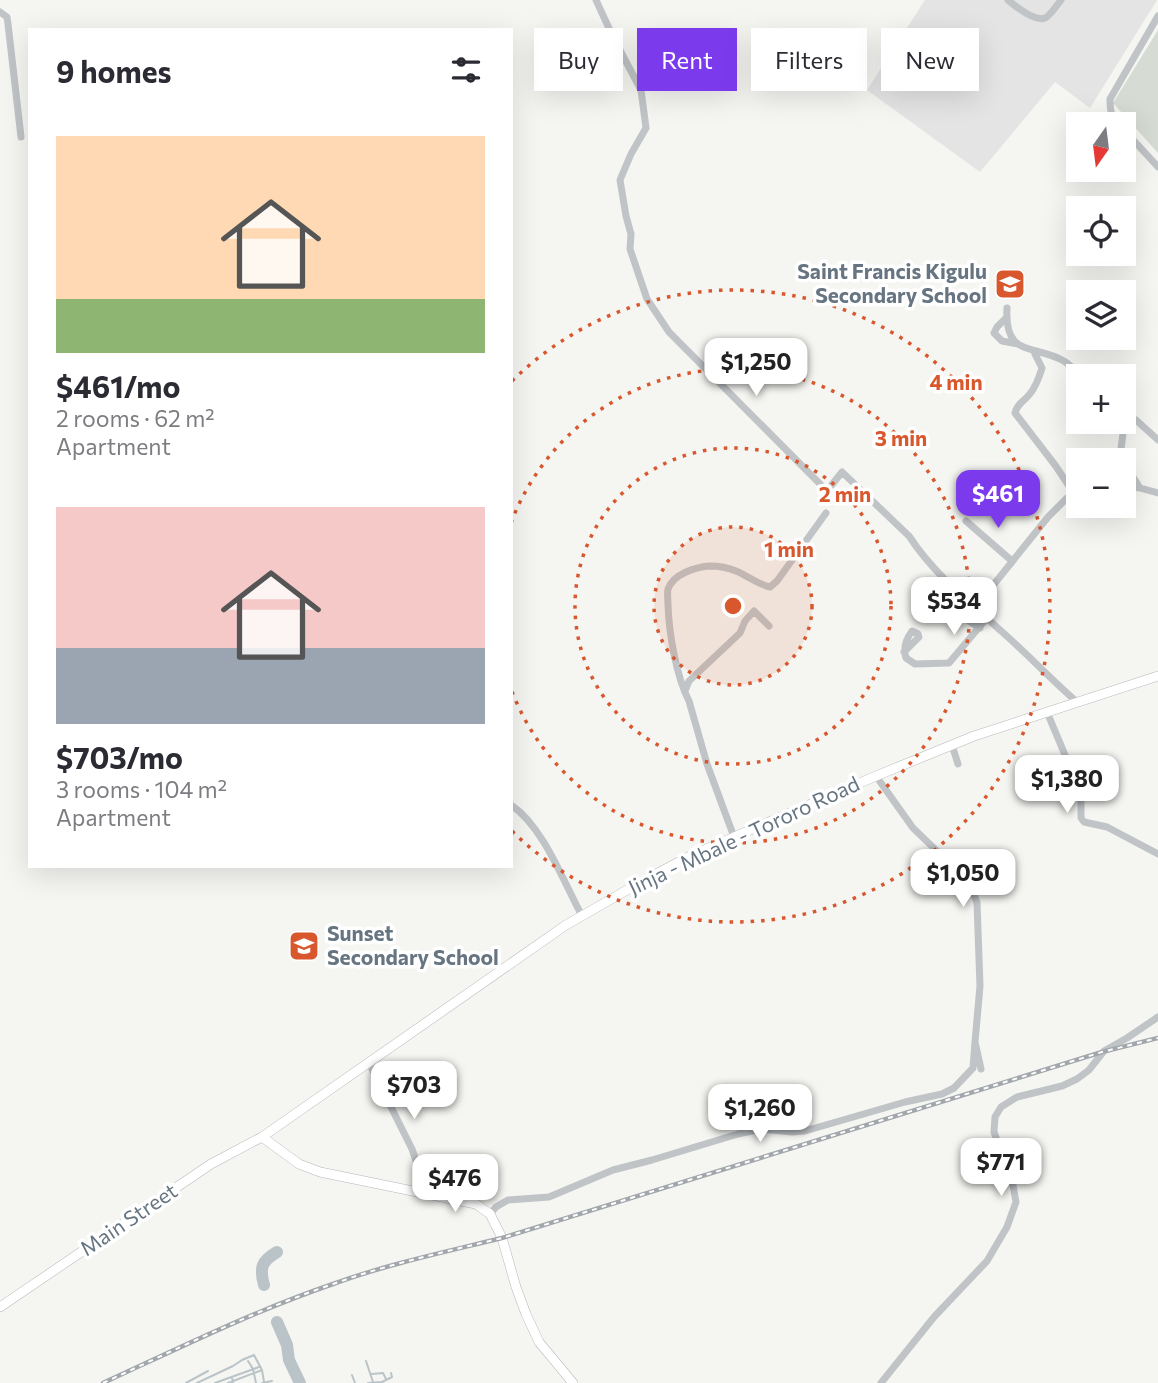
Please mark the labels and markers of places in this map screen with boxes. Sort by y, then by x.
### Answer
place label: Saint Francis Kigulu Secondary School [797,258,987,307]
school or university icon: Saint Francis Kigulu Secondary School [993,267,1027,301]
pin: $1,250 [699,338,813,398]
pin: $461 [957,470,1039,530]
pin: $534 [913,578,995,637]
centre of rings [721,594,745,618]
pin: $1,380 [1010,756,1124,815]
pin: $1,050 [906,850,1020,909]
place label: Sunset Secondary School [327,920,499,969]
school or university icon: Sunset Secondary School [287,929,321,963]
pin: $703 [373,1062,455,1121]
pin: $1,260 [703,1084,817,1144]
pin: $771 [960,1138,1042,1198]
pin: $476 [414,1154,496,1214]

